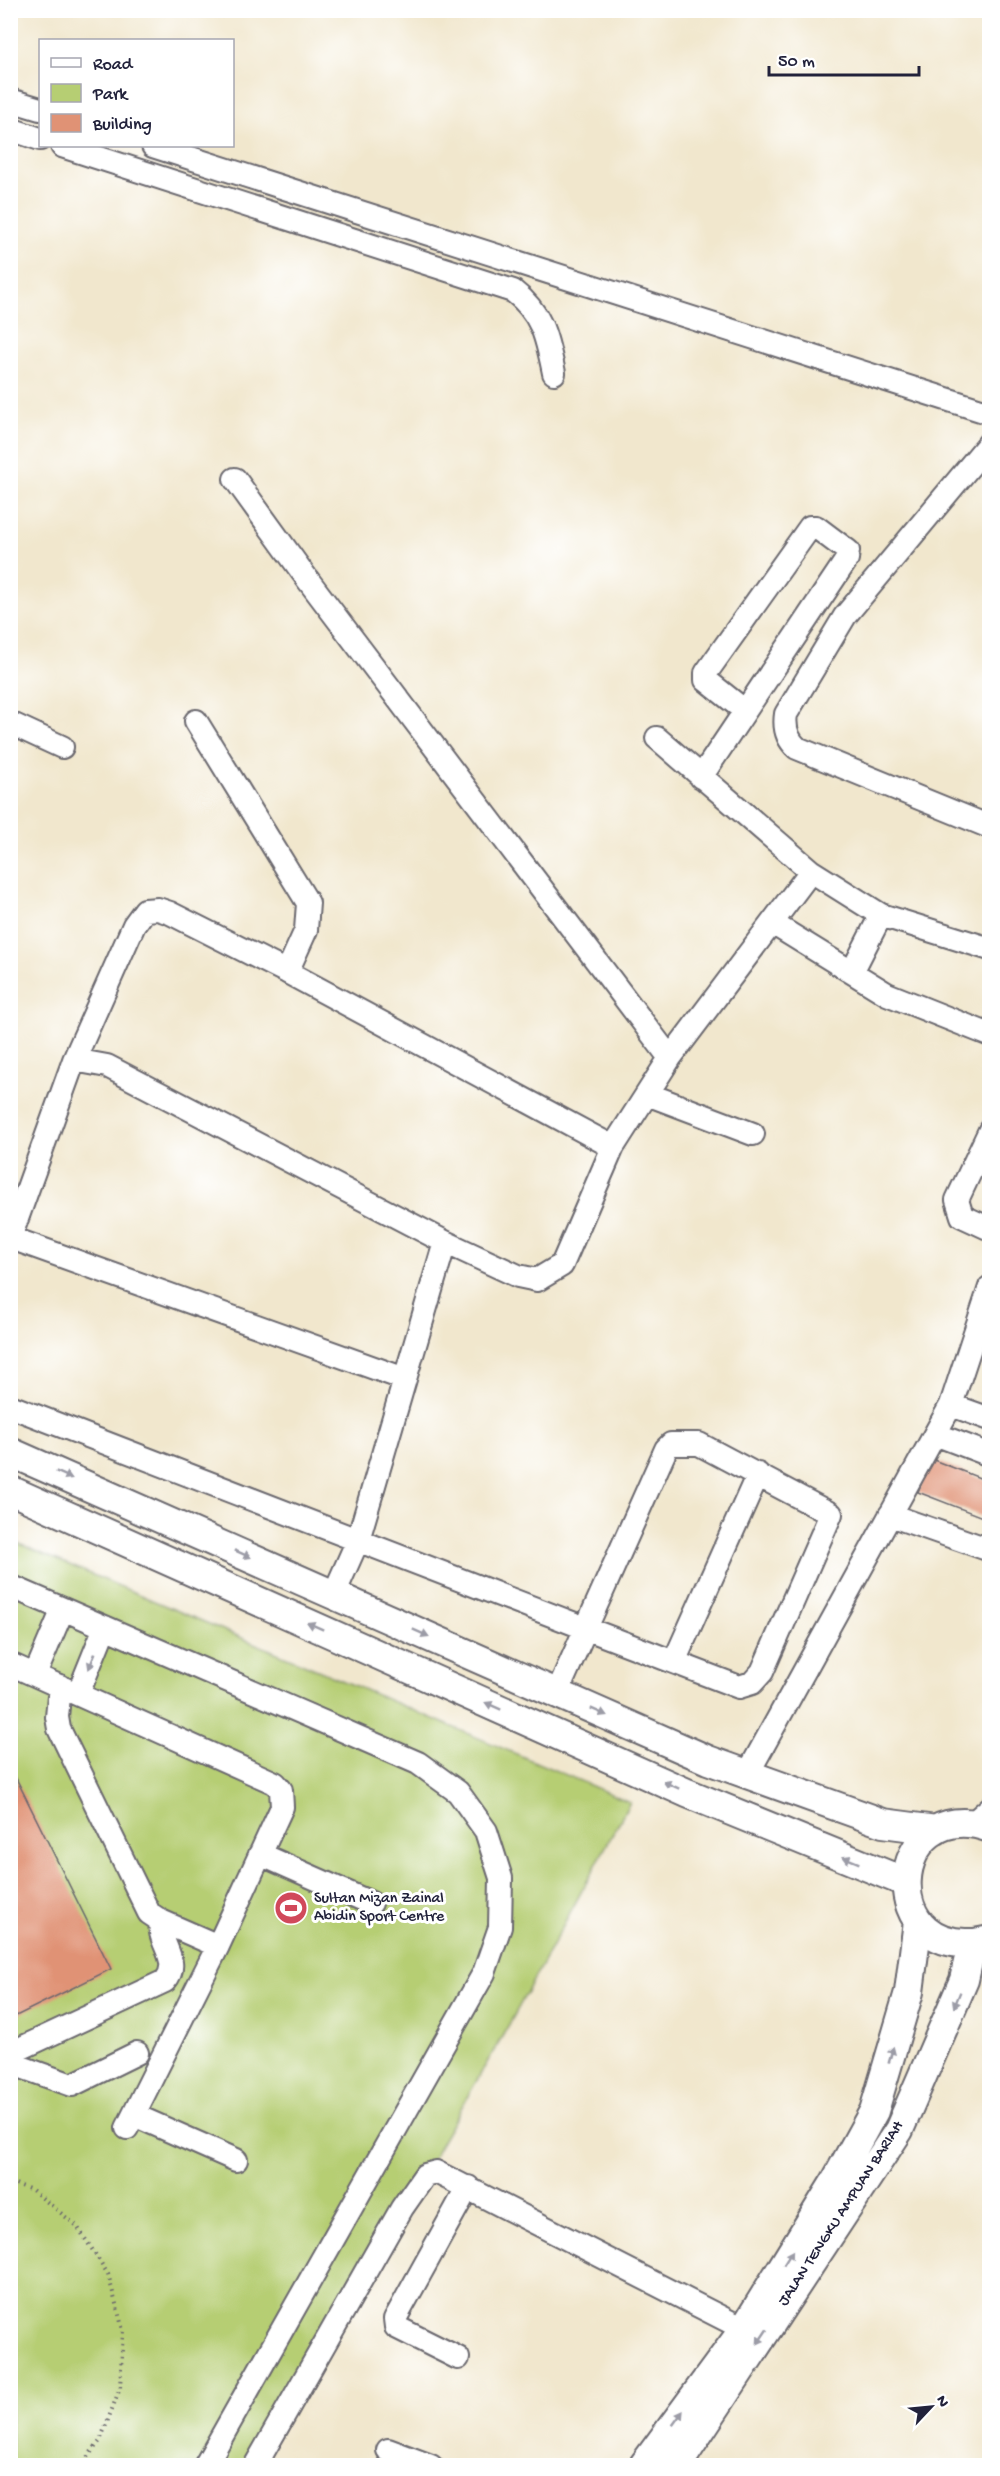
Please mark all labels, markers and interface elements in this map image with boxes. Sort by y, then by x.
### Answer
legend [39,39,234,147]
scale bar [769,39,919,77]
text: 50 m [778,52,815,73]
text: Road [93,55,134,76]
text: Park [92,85,129,106]
text: Building [92,115,152,136]
one-way arrow [55,1471,73,1481]
one-way arrow [234,1549,252,1559]
one-way arrow [305,1621,323,1631]
one-way arrow [412,1628,430,1638]
one-way arrow [87,1652,96,1670]
one-way arrow [484,1701,501,1710]
one-way arrow [591,1707,609,1717]
one-way arrow [662,1781,679,1790]
one-way arrow [842,1855,860,1864]
sports icon: Sultan Mizan Zainal Abidin Sport Centre [273,1890,309,1926]
place label: Sultan Mizan Zainal Abidin Sport Centre [314,1890,445,1927]
one-way arrow [951,1992,961,2010]
one-way arrow [886,2046,896,2064]
street label: JALAN TENGKU AMPUAN BARIAH [775,2117,909,2310]
one-way arrow [782,2250,793,2266]
one-way arrow [757,2328,768,2345]
north arrow [901,2377,961,2437]
text: N [931,2393,952,2411]
one-way arrow [671,2411,683,2426]

